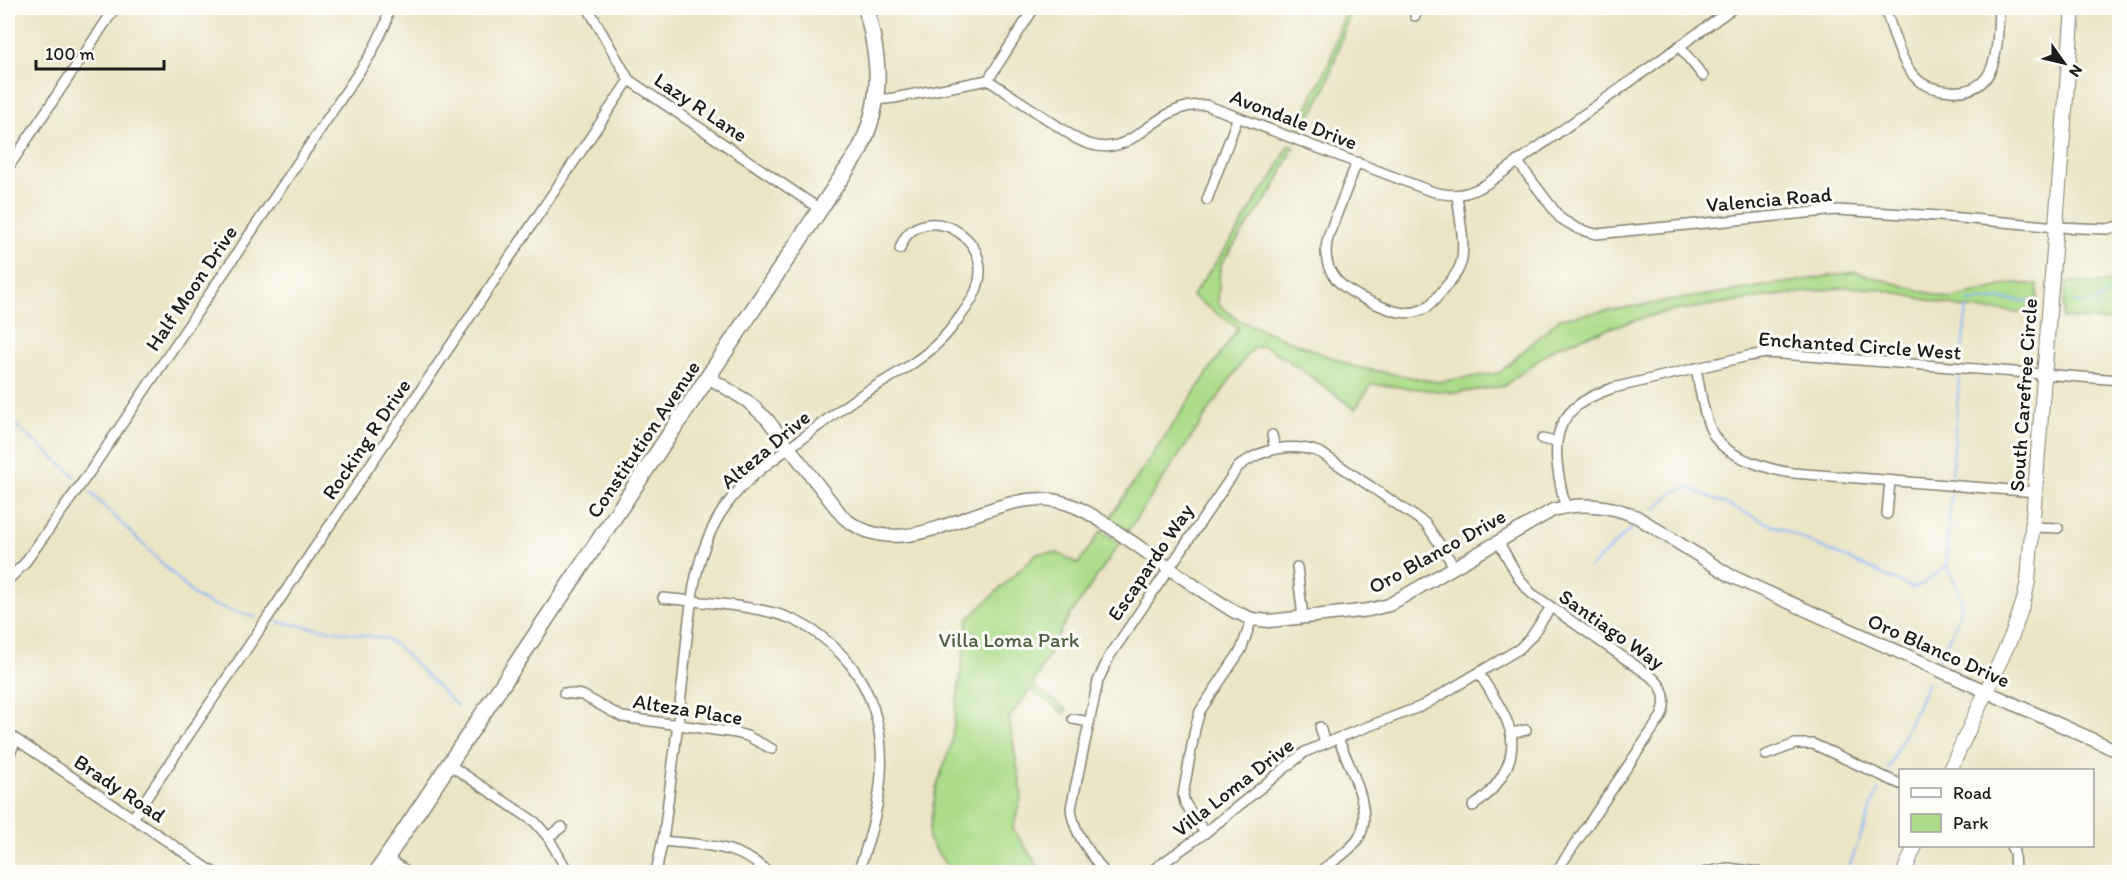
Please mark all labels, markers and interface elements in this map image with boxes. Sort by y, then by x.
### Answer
scale bar [36,33,164,71]
north arrow [2034,33,2094,93]
text: 100 m [45,43,95,65]
text: N [2065,61,2087,81]
street label: Lazy R Lane [650,67,752,147]
street label: Avondale Drive [1227,83,1361,155]
street label: Valencia Road [1705,181,1833,217]
street label: Half Moon Drive [140,220,242,356]
street label: South Carefree Circle [2004,297,2042,493]
street label: Enchanted Circle West [1758,325,1962,365]
street label: Constitution Avenue [581,355,705,523]
street label: Rocking R Drive [316,374,416,504]
street label: Alteza Drive [715,404,815,494]
street label: Escapardo Way [1102,499,1198,625]
street label: Oro Blanco Drive [1364,503,1510,599]
street label: Santiago Way [1554,583,1670,675]
street label: Oro Blanco Drive [1864,607,2014,693]
park label: Villa Loma Park [939,627,1080,652]
street label: Alteza Place [631,688,745,730]
street label: Villa Loma Drive [1167,732,1299,842]
street label: Brady Road [70,748,171,828]
legend [1899,769,2094,847]
text: Road [1953,782,1992,804]
text: Park [1953,812,1988,834]

